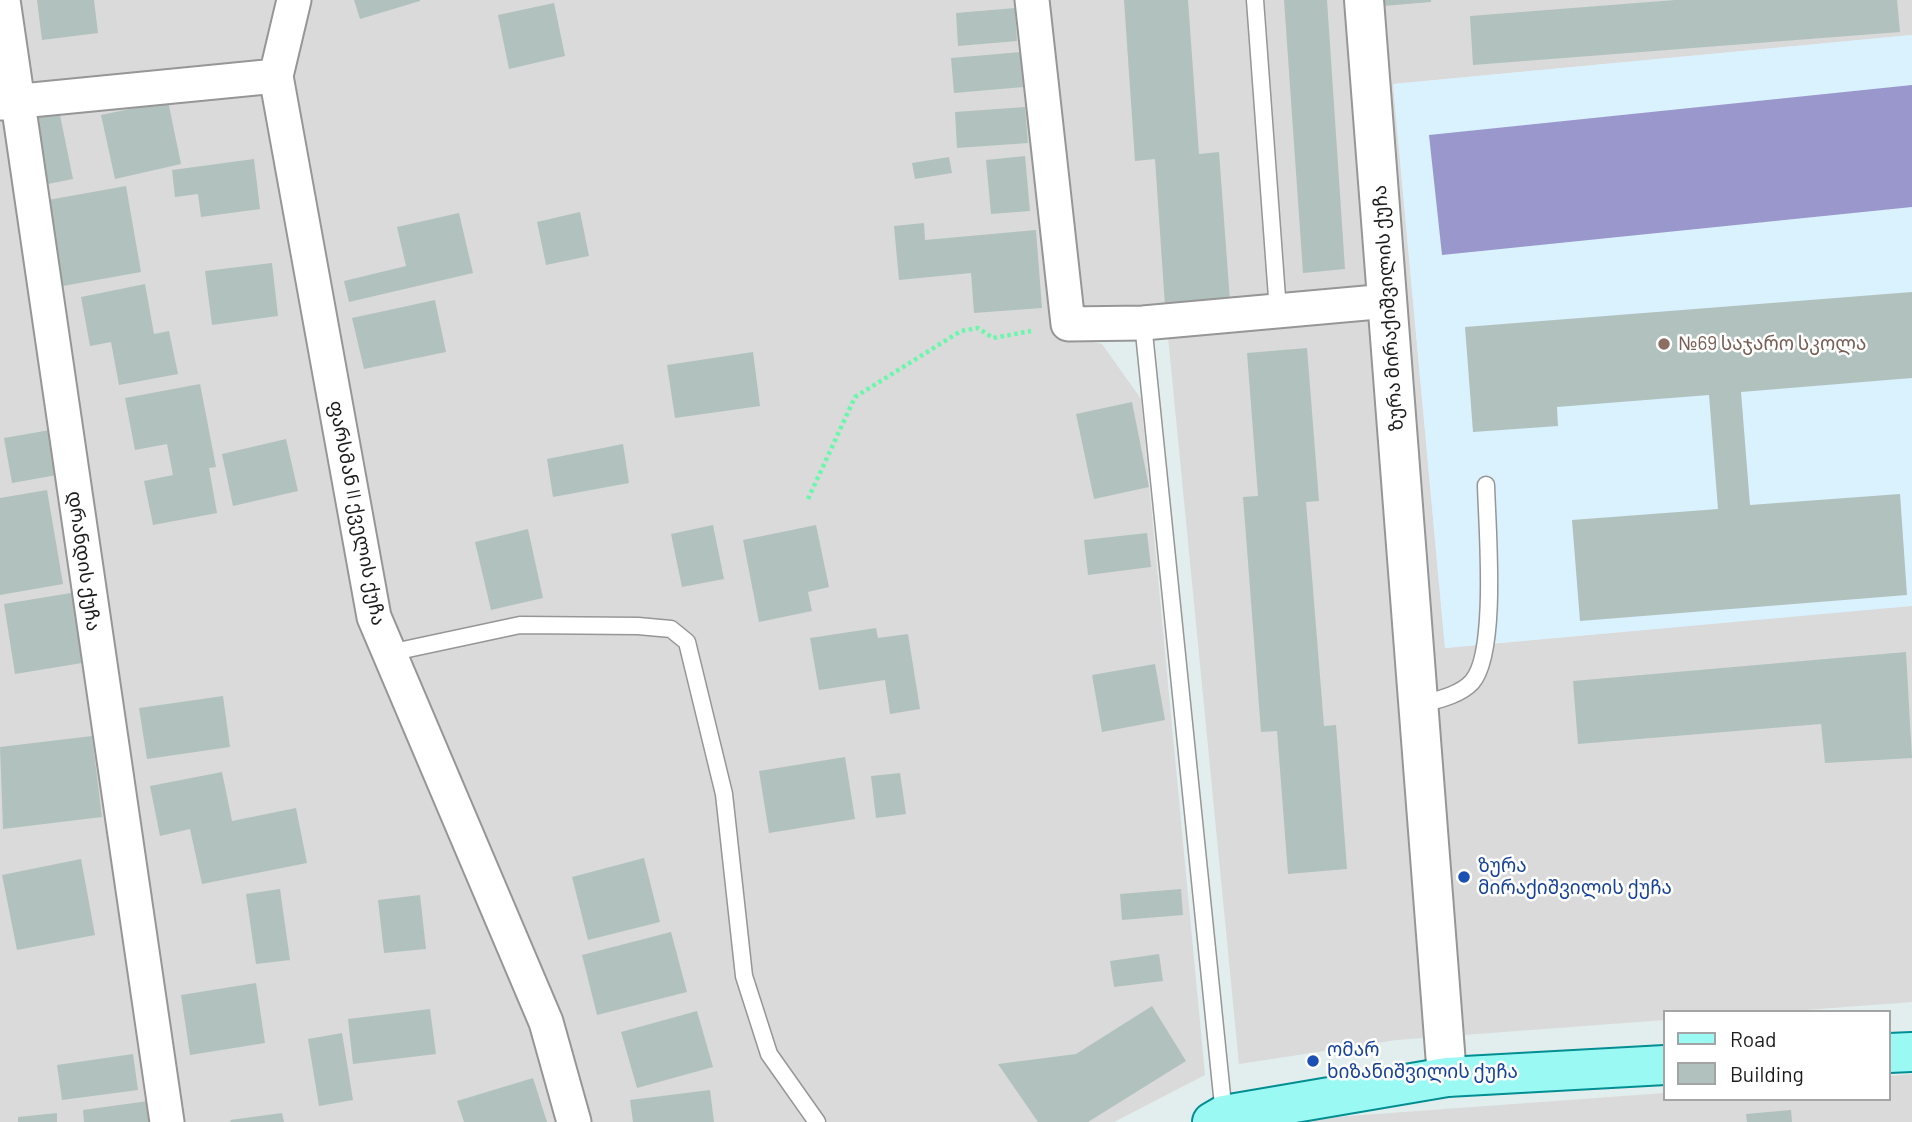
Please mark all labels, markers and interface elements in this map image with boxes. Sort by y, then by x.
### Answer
street label: ზურა მირაქიშვილის ქუჩა [1368,184,1408,432]
place label: №69 საჯარო სკოლა [1678,333,1866,355]
marker: №69 საჯარო სკოლა [1656,336,1672,352]
street label: ფარსმან II ქველის ქუჩა [324,399,390,627]
street label: დრანდის ქუჩა [63,489,105,633]
place label: ზურა მირაქიშვილის ქუჩა [1478,855,1672,899]
marker: ზურა მირაქიშვილის ქუჩა [1456,869,1472,885]
legend [1664,1010,1891,1101]
text: Road [1730,1026,1776,1051]
place label: ომარ ხიზანიშვილის ქუჩა [1327,1039,1518,1083]
marker: ომარ ხიზანიშვილის ქუჩა [1305,1053,1321,1069]
text: Building [1730,1061,1804,1086]

